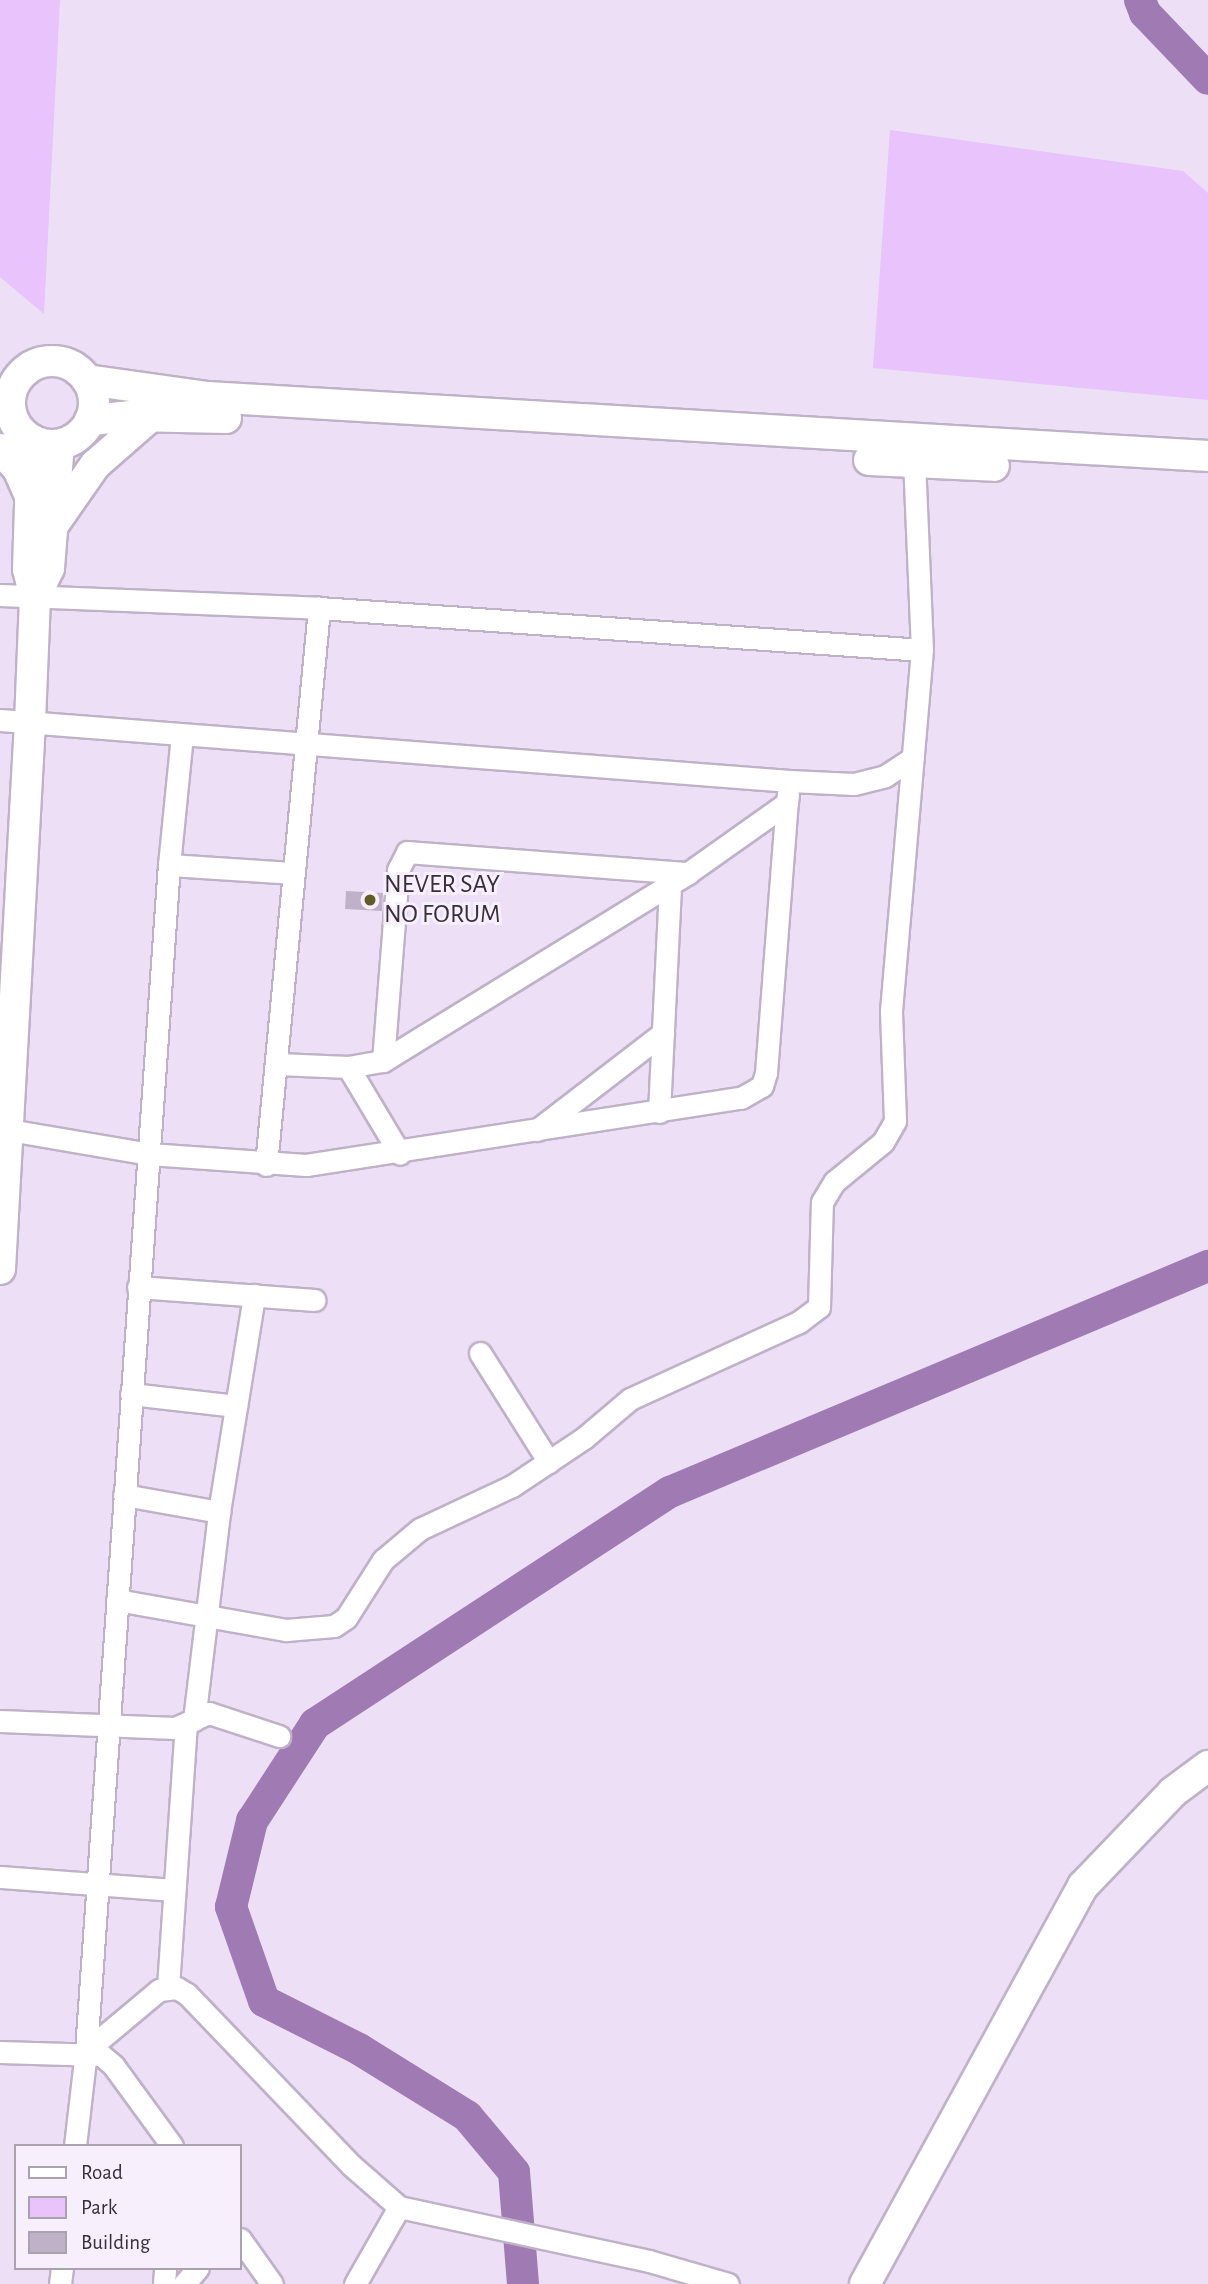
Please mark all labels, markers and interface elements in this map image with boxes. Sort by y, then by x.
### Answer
place label: NEVER SAY NO FORUM [384,869,501,931]
marker: NEVER SAY NO FORUM [362,892,378,908]
legend [14,2144,242,2270]
text: Road [81,2162,123,2183]
text: Park [81,2197,117,2218]
text: Building [81,2232,150,2253]

